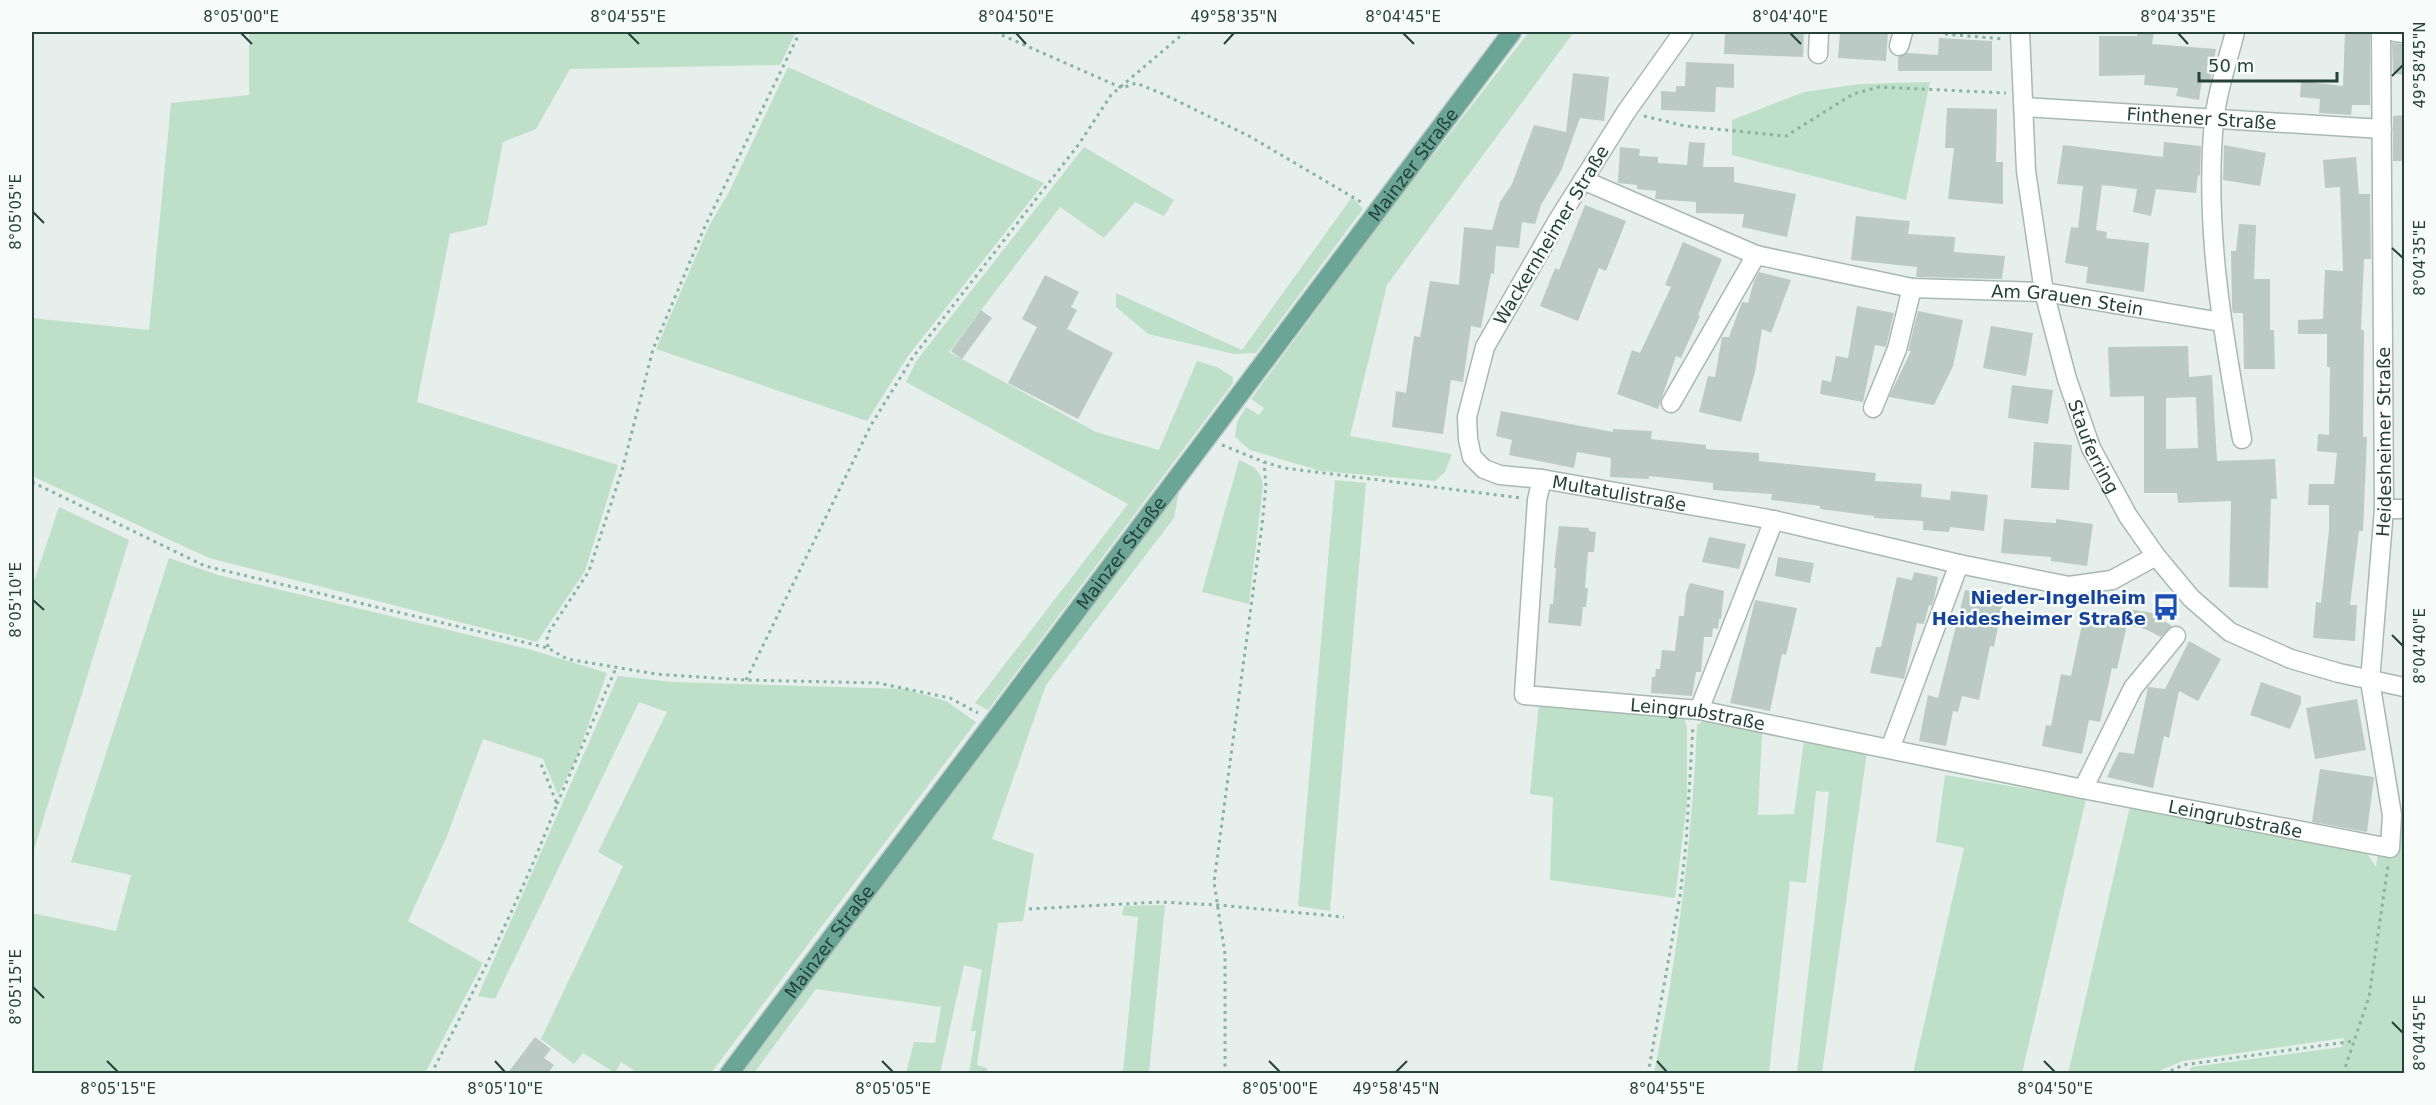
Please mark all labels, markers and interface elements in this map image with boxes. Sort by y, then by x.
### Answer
text: 8°05'00"E [203,8,279,26]
text: 8°04'55"E [590,8,666,26]
text: 8°04'50"E [978,8,1054,26]
text: 49°58'35"N [1190,8,1278,26]
text: 8°04'45"E [1365,8,1441,26]
text: 8°04'40"E [1752,8,1828,26]
text: 8°04'35"E [2140,8,2216,26]
text: 49°58'45"N [2411,21,2429,109]
scale bar [2199,45,2337,83]
text: 50 m [2208,55,2254,76]
street label: Finthener Straße [2126,103,2277,133]
street label: Mainzer Straße [1363,104,1462,225]
street label: Wackernheimer Straße [1489,142,1613,328]
text: 8°05'05"E [7,174,25,250]
text: 8°04'35"E [2411,220,2429,296]
street label: Am Grauen Stein [1991,280,2145,319]
street label: Heidesheimer Straße [2371,347,2395,538]
street label: Stauferring [2064,396,2124,497]
street label: Multatulistraße [1551,471,1688,515]
street label: Mainzer Straße [1071,492,1170,613]
text: 8°05'10"E [7,562,25,638]
place label: Nieder-Ingelheim Heidesheimer Straße [1932,587,2146,629]
bus stop icon: Nieder-Ingelheim Heidesheimer Straße [2151,592,2181,622]
text: 8°04'40"E [2411,608,2429,684]
street label: Leingrubstraße [1630,694,1767,734]
street label: Leingrubstraße [2167,795,2304,841]
street label: Mainzer Straße [779,881,878,1002]
text: 8°05'15"E [7,949,25,1025]
text: 8°04'45"E [2411,995,2429,1071]
text: 8°05'15"E [80,1080,156,1098]
text: 8°05'10"E [467,1080,543,1098]
text: 8°05'05"E [855,1080,931,1098]
text: 8°05'00"E [1242,1080,1318,1098]
text: 49°58'45"N [1352,1080,1440,1098]
text: 8°04'55"E [1629,1080,1705,1098]
text: 8°04'50"E [2017,1080,2093,1098]

